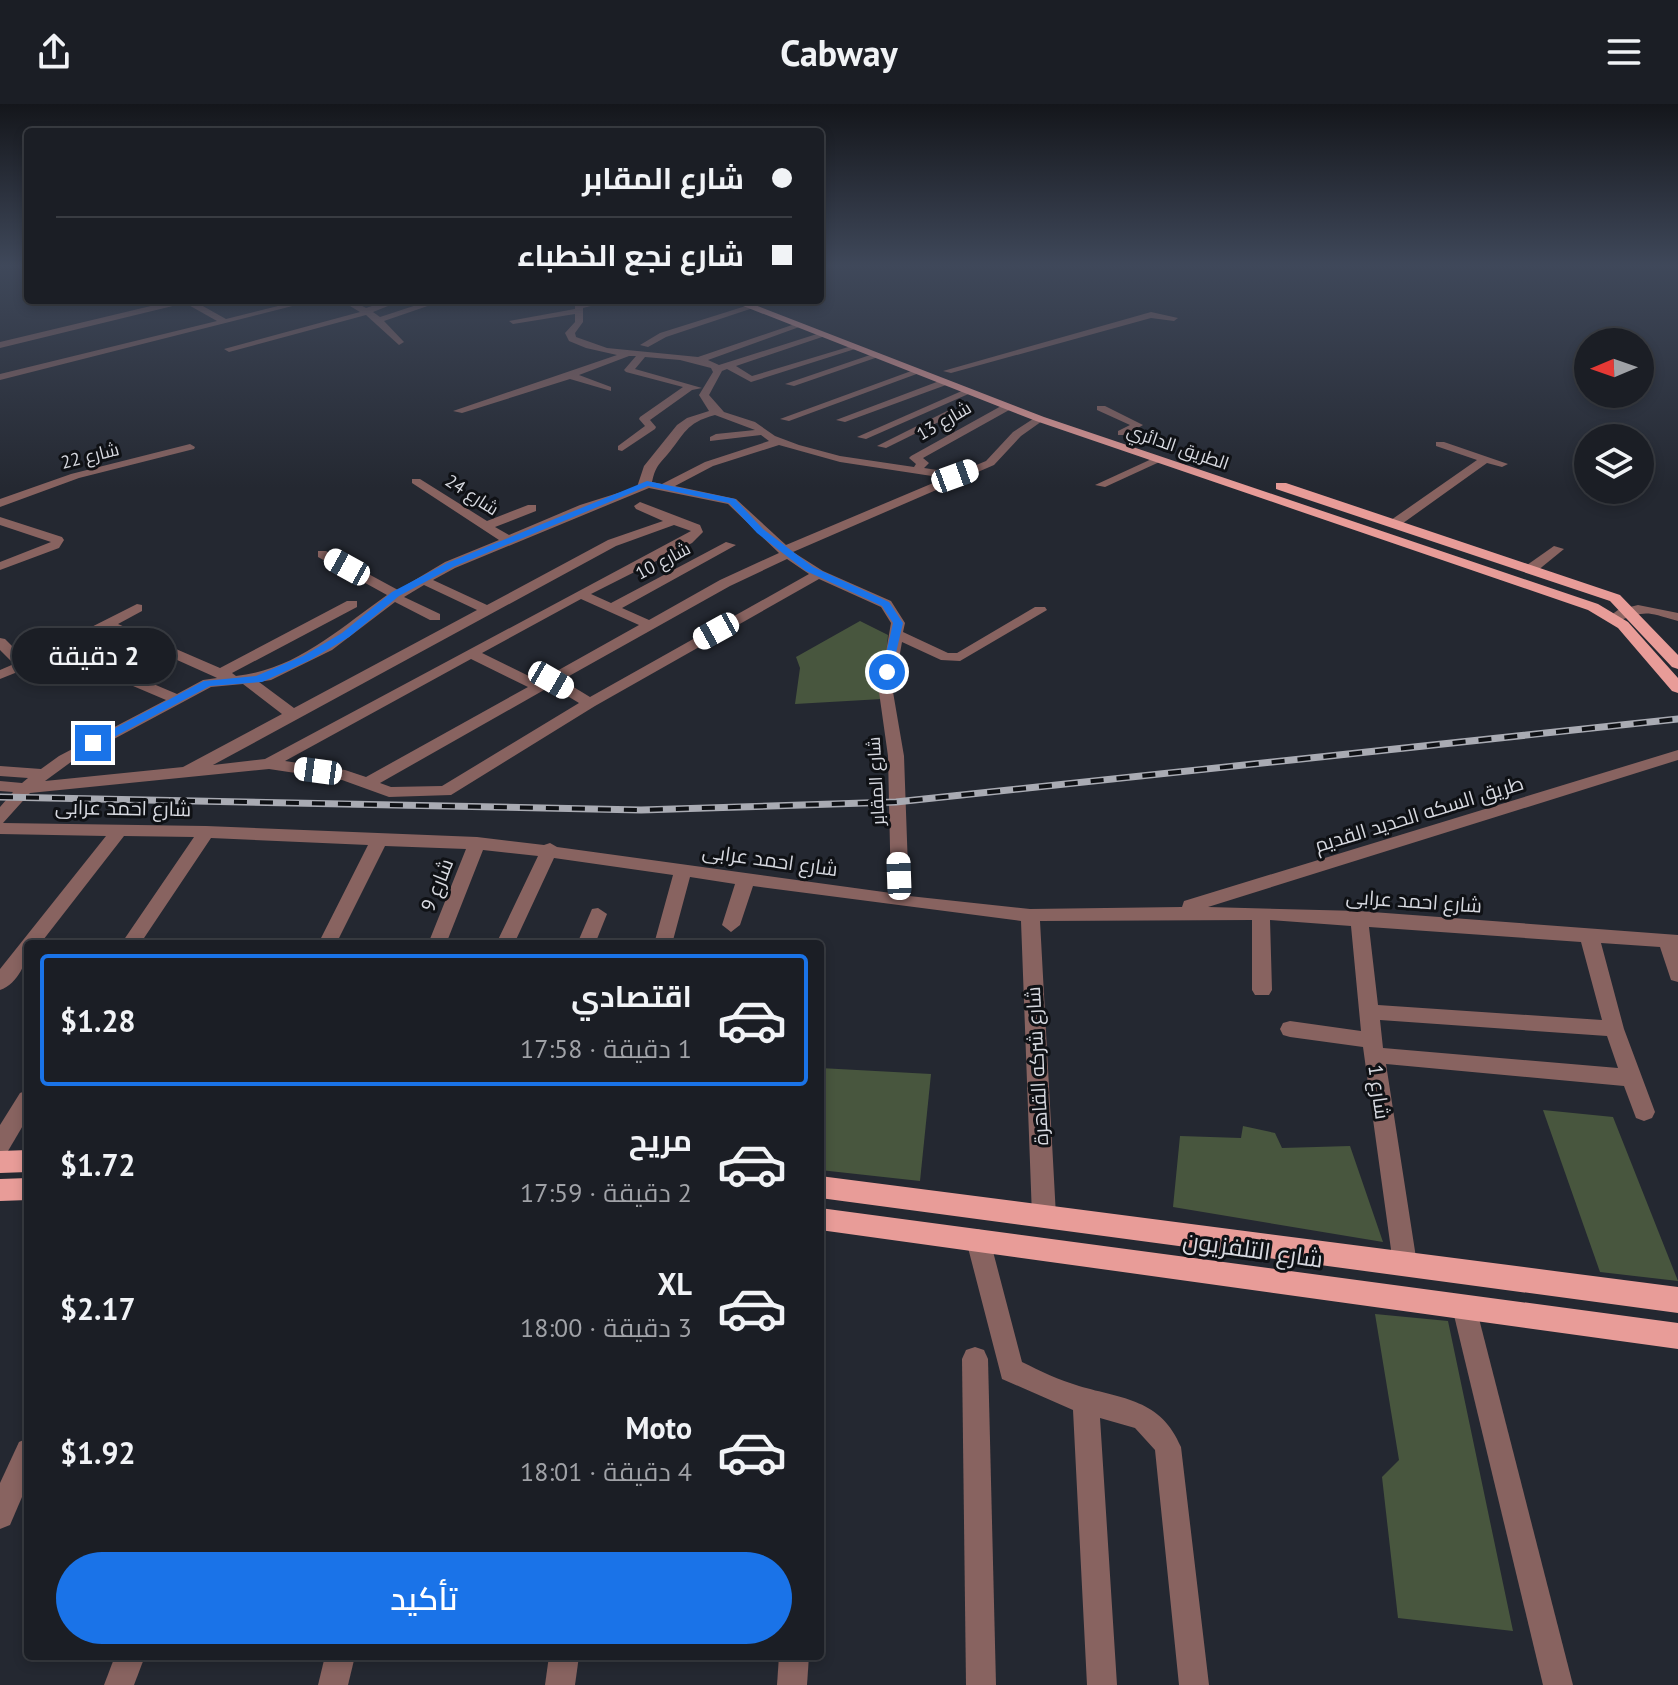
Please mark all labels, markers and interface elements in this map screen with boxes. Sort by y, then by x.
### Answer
text: Cabway [780,29,898,76]
icon: share [32,30,76,74]
icon: menu [1602,30,1646,74]
text: شارع المقابر [582,158,744,197]
text: شارع نجع الخطباء [517,235,744,274]
north arrow [1574,328,1654,408]
map controls [1574,328,1654,504]
street label: شارع 13 [912,396,976,446]
street label: الطريق الدائري [1123,418,1232,478]
button: layers [1574,424,1654,504]
street label: شارع 22 [58,437,122,475]
car [928,457,982,495]
street label: شارع 24 [441,469,503,521]
street label: شارع 10 [631,536,695,586]
car [320,545,374,589]
car [689,609,743,653]
callout: 2 دقيقة [11,627,175,683]
text: 2 دقيقة [49,639,139,672]
route start [869,654,905,690]
car [524,658,578,702]
route end [75,725,111,761]
street label: شارع المقابر [862,736,890,827]
car [293,756,343,786]
street label: طريق السكه الحديد القديم [1311,770,1527,859]
street label: شارع احمد عرابى [55,794,191,823]
street label: شارع احمد عرابى [701,838,839,883]
car [886,852,912,900]
street label: شارع 9 [415,855,460,916]
street label: شارع احمد عرابى [1345,883,1483,920]
text: اقتصادي [571,976,692,1015]
icon: car [716,984,788,1056]
street label: شارع شركه القاهرة [1020,986,1055,1146]
text: $1.28 [60,1001,135,1040]
text: 1 دقيقة · 17:58 [520,1032,692,1065]
street label: شارع 1 [1361,1063,1396,1121]
text: مريح [629,1120,692,1159]
icon: car [716,1128,788,1200]
text: $1.72 [60,1145,135,1184]
text: 2 دقيقة · 17:59 [520,1176,692,1209]
street label: شارع التلفزيون [1181,1224,1325,1276]
text: XL [658,1264,692,1303]
icon: car [716,1272,788,1344]
text: $2.17 [60,1289,135,1328]
text: 3 دقيقة · 18:00 [520,1311,692,1344]
text: Moto [625,1408,692,1447]
icon: car [716,1416,788,1488]
text: $1.92 [60,1433,135,1472]
text: 4 دقيقة · 18:01 [520,1455,692,1488]
button: تأكيد [56,1552,792,1644]

